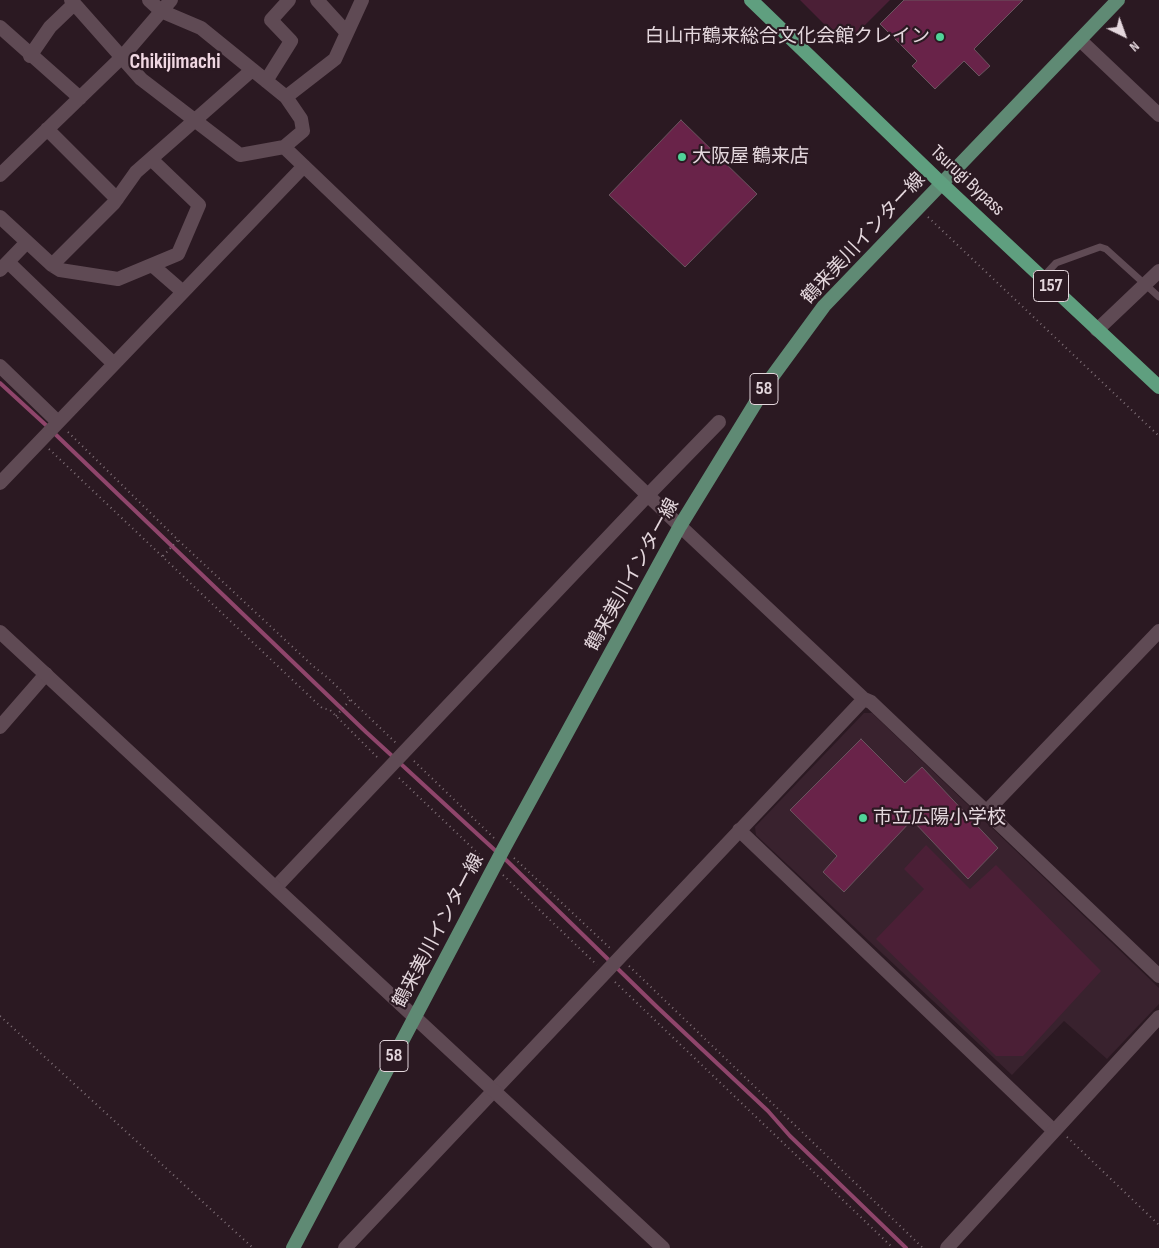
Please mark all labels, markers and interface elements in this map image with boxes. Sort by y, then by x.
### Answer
north arrow [1099,10,1149,60]
place label: 白山市鶴来総合文化会館クレイン [645,26,930,48]
marker: 白山市鶴来総合文化会館クレイン [934,31,946,43]
text: N [1126,38,1143,55]
district label: Chikijimachi [130,50,220,76]
street label: Tsurugi Bypass [925,141,1009,221]
place label: 大阪屋 鶴来店 [692,146,809,168]
marker: 大阪屋 鶴来店 [676,151,688,163]
street label: 鶴来美川インター線 [797,169,931,309]
road number: 157 [1034,270,1068,302]
road number: 58 [750,374,778,404]
street label: 鶴来美川インター線 [582,495,684,655]
place label: 市立広陽小学校 [873,807,1006,829]
marker: 市立広陽小学校 [857,812,869,824]
street label: 鶴来美川インター線 [389,850,489,1012]
road number: 58 [380,1040,408,1072]

